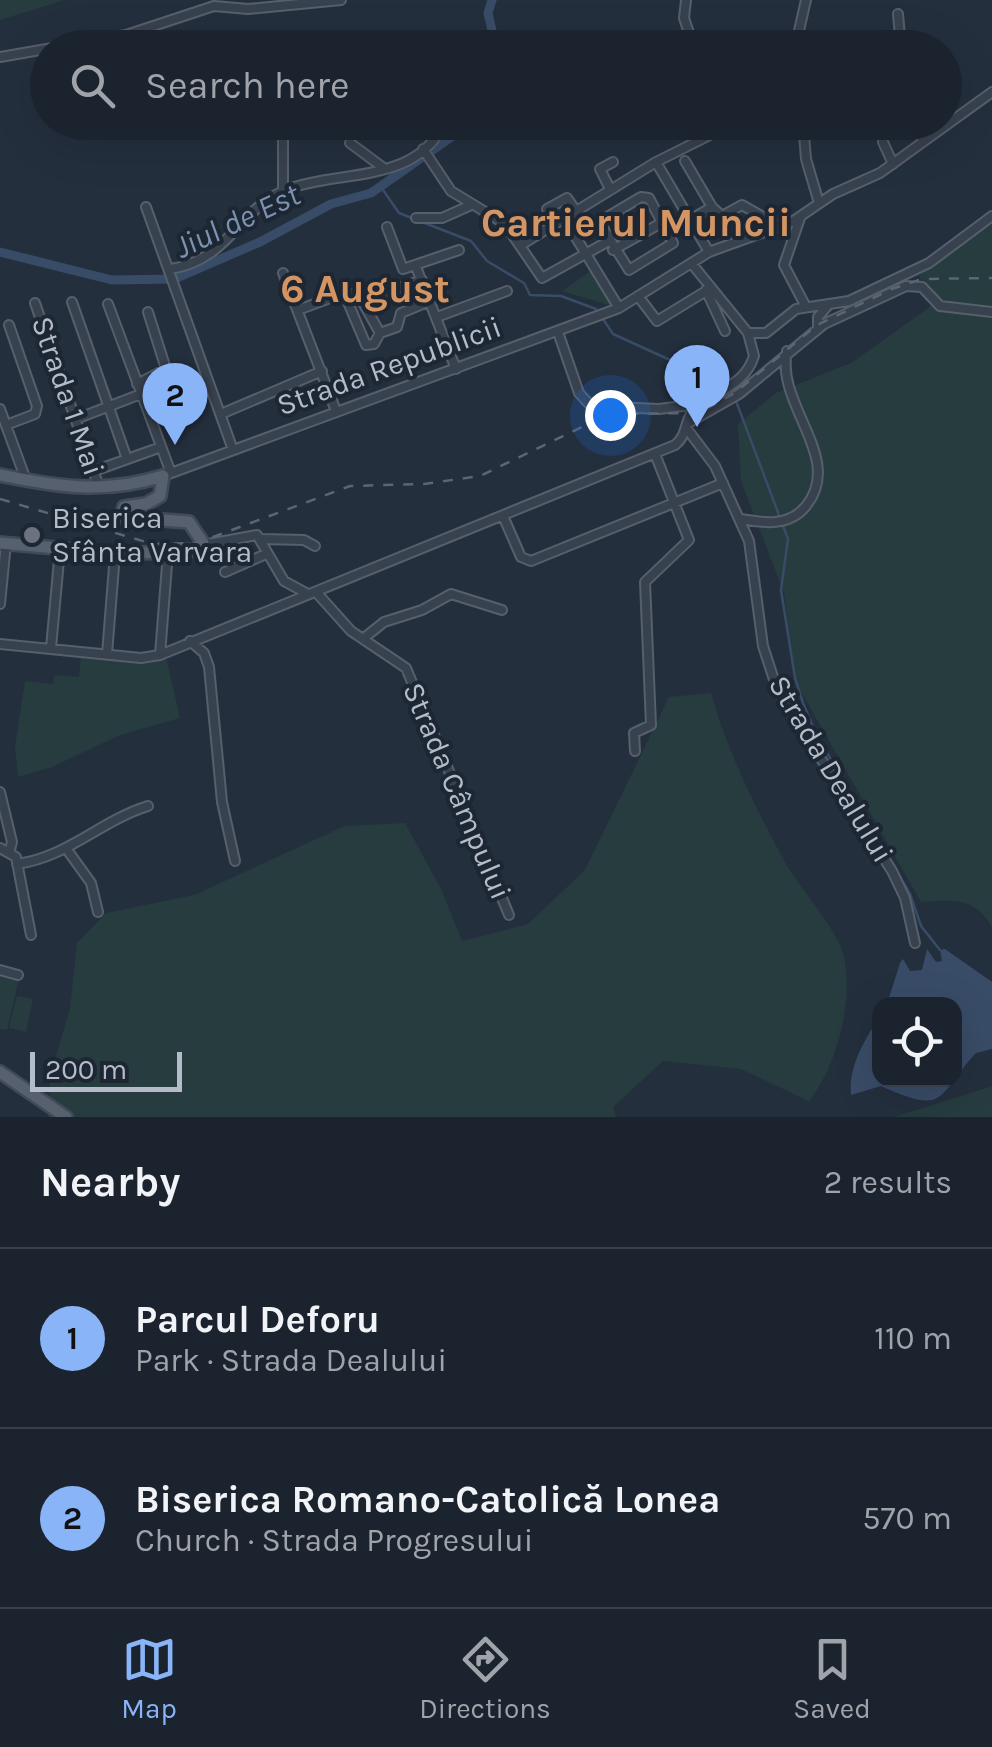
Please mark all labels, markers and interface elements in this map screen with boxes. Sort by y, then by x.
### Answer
search box [30,30,962,140]
icon: search [65,58,120,113]
text: Search here [145,63,349,108]
water label: Jiul de Est [169,176,306,266]
district label: Cartierul Muncii [481,199,791,246]
district label: 6 August [280,265,450,312]
street label: Strada Republicii [272,309,506,423]
street label: Strada 1 Mai [24,312,112,480]
pin: 1 [664,344,730,427]
pin: 2 [142,362,208,445]
your location [585,390,636,441]
place label: Biserica Sfânta Varvara [52,500,252,570]
marker: Biserica Sfânta Varvara [21,524,43,546]
street label: Strada Dealului [761,669,901,869]
street label: Strada Câmpului [395,677,519,905]
map controls [872,997,962,1087]
button: locate [872,997,962,1087]
scale bar [30,1047,182,1092]
text: 200 m [45,1053,127,1086]
text: Nearby [40,1157,180,1207]
text: 2 results [824,1164,952,1201]
text: Parcul Deforu [135,1297,380,1342]
text: 1 [67,1320,78,1357]
text: 110 m [874,1320,952,1357]
text: Park · Strada Dealului [135,1342,447,1379]
text: Biserica Romano-Catolică Lonea [135,1477,720,1522]
text: 2 [63,1500,82,1537]
text: 570 m [862,1500,952,1537]
text: Church · Strada Progresului [135,1522,533,1559]
tab: Map [121,1632,177,1725]
tab: Directions [419,1632,551,1725]
tab: Saved [793,1632,871,1725]

